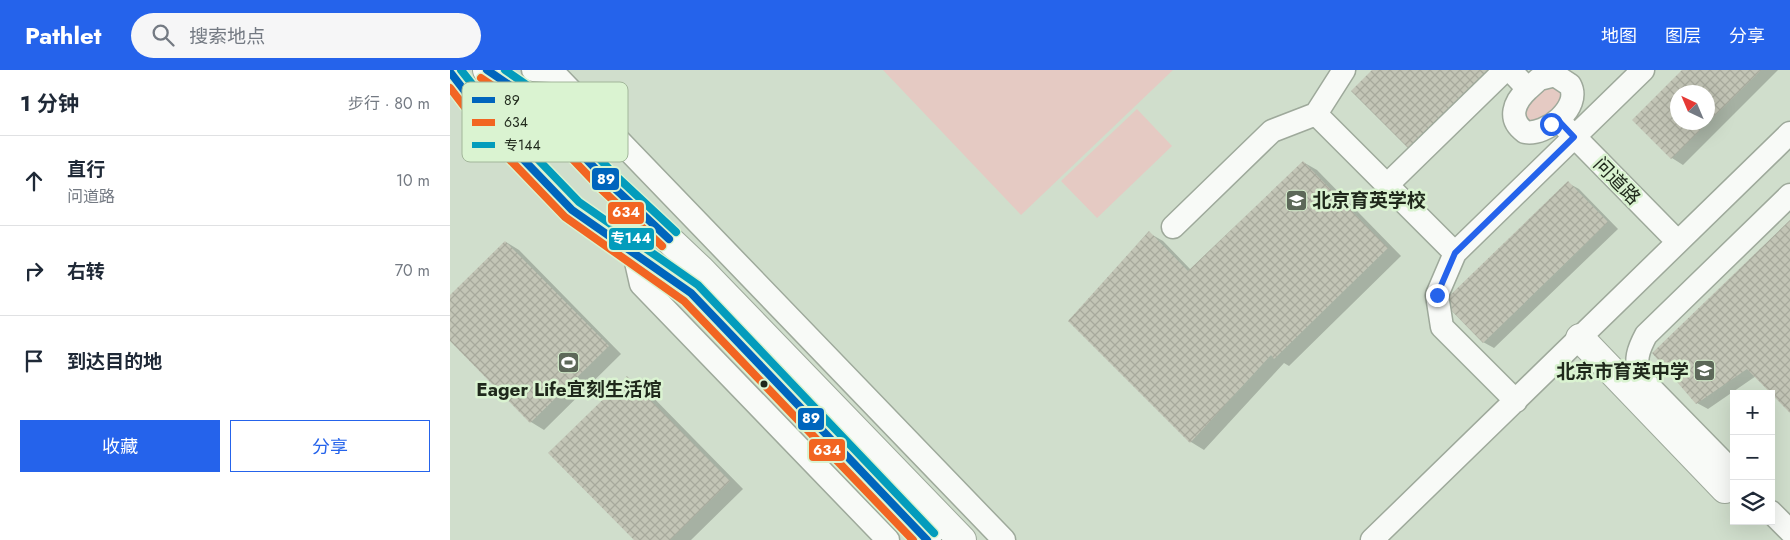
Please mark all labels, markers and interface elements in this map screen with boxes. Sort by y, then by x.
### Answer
search box [131,13,481,58]
text: Pathlet [25,18,101,53]
icon: search [149,21,177,49]
text: 搜索地点 [189,23,265,50]
text: 地图 [1601,23,1637,49]
text: 图层 [1665,23,1701,49]
text: 分享 [1729,23,1765,49]
legend [462,82,628,162]
north arrow [1670,85,1715,130]
text: 1 分钟 [20,89,79,119]
text: 89 [504,90,520,110]
text: 步行 · 80 m [348,92,430,115]
text: 634 [504,112,528,132]
route start [1540,113,1563,136]
text: 专144 [504,135,541,155]
street label: 问道路 [1587,151,1647,211]
text: 直行 [67,156,105,183]
icon: ahead [20,167,48,195]
line badge: 89 [591,167,620,191]
text: 10 m [396,169,430,192]
text: 89 [597,169,615,189]
text: 问道路 [67,185,115,208]
place label: 北京育英学校 [1312,187,1426,214]
school or university icon: 北京育英学校 [1284,188,1308,212]
line badge: 634 [607,201,645,225]
text: 634 [612,202,640,222]
line badge: 专144 [608,227,655,251]
text: 专144 [611,228,652,248]
icon: right [20,257,48,285]
text: 右转 [67,258,105,285]
text: 70 m [395,259,430,282]
route end [1426,284,1449,307]
icon: arrive [20,347,48,375]
text: 到达目的地 [67,348,162,375]
sports icon: Eager Life宜刻生活馆 [557,351,581,375]
place label: 北京市育英中学 [1556,358,1689,385]
school or university icon: 北京市育英中学 [1693,359,1717,383]
place label: Eager Life宜刻生活馆 [476,376,662,403]
unlabelled marker [759,379,769,389]
map controls [1730,390,1775,525]
button: + [1730,390,1775,435]
line badge: 89 [797,407,825,431]
text: 89 [802,408,820,428]
button: 收藏 [20,420,220,472]
button: 分享 [230,420,430,472]
button: − [1730,435,1775,480]
line badge: 634 [808,438,846,462]
text: 634 [813,440,841,460]
button: layers [1730,480,1775,525]

